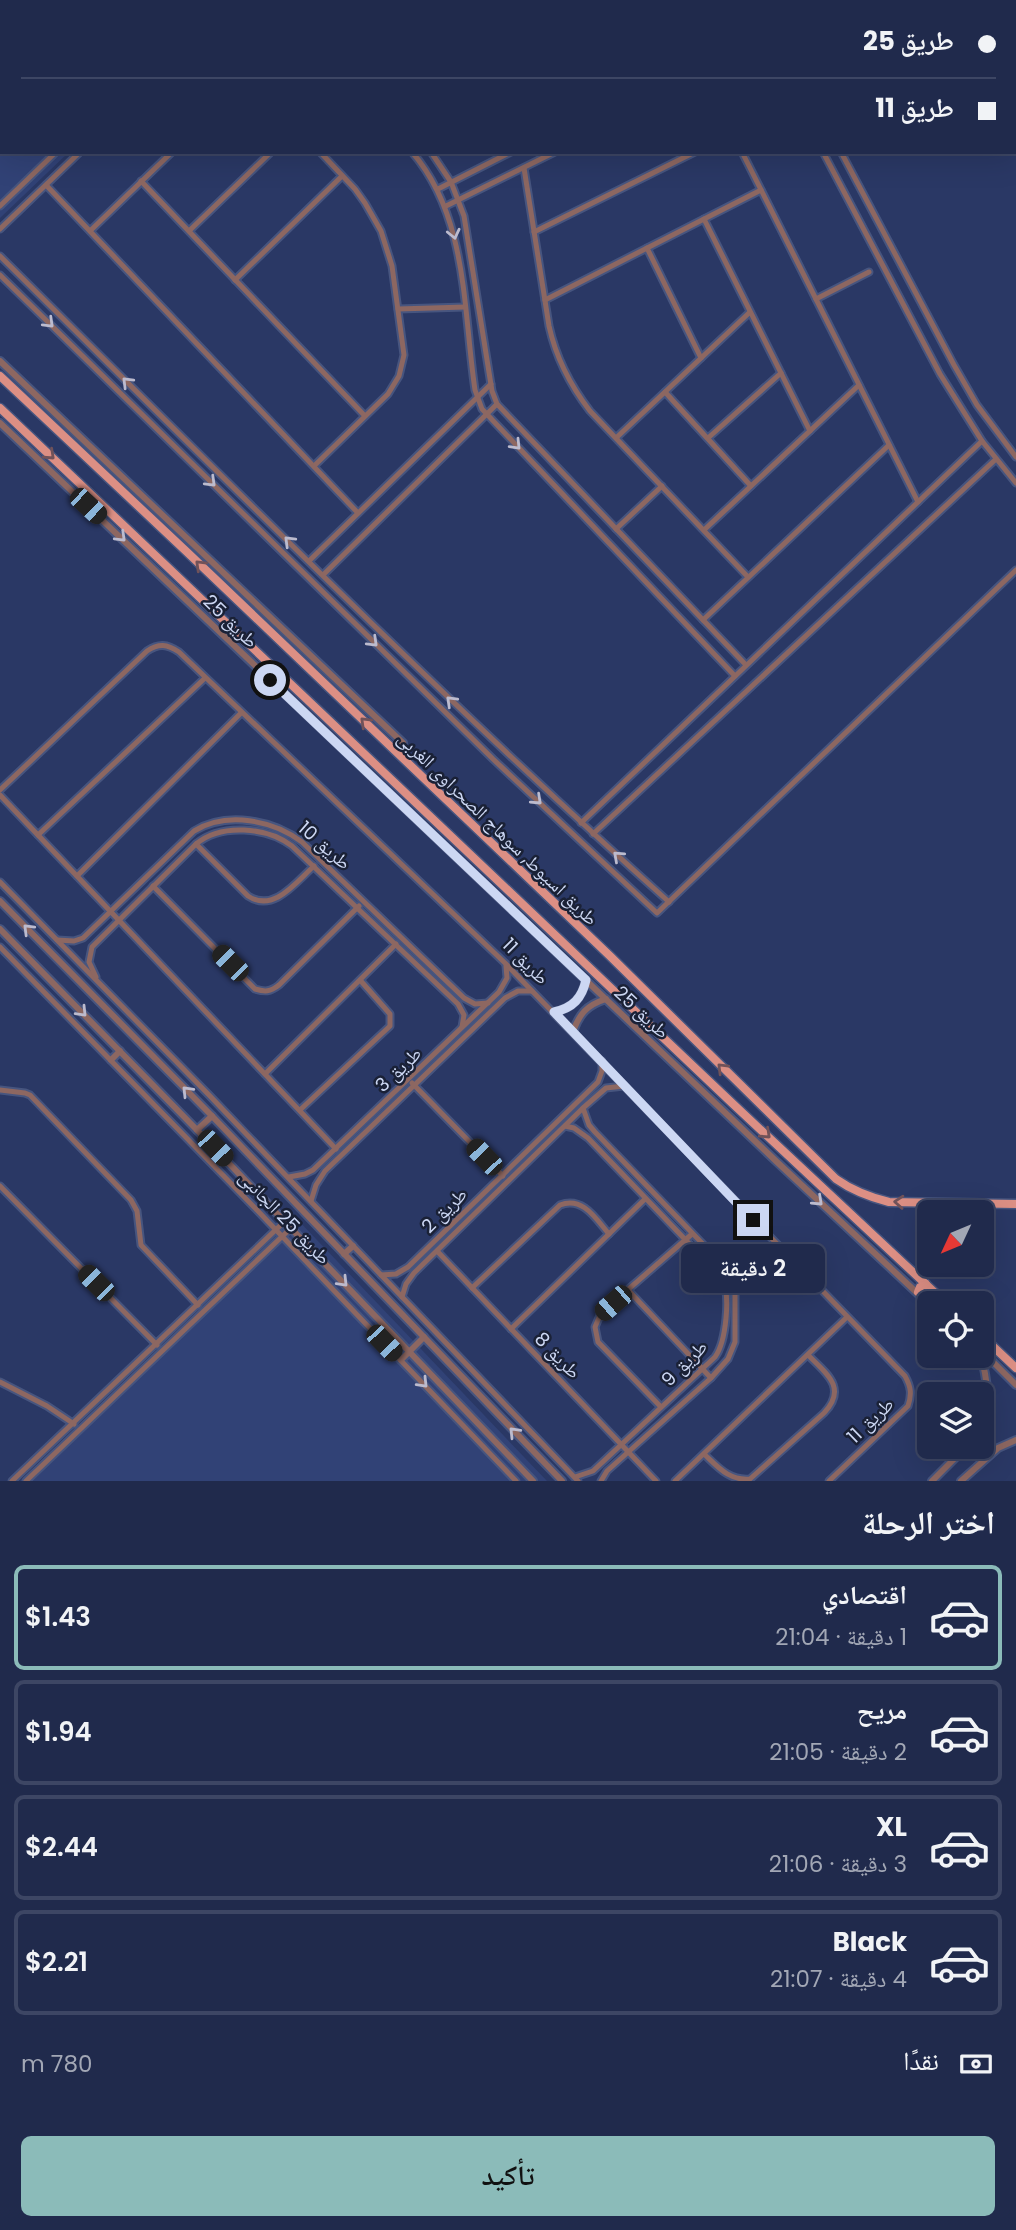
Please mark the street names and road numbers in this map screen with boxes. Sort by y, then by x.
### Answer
street label: طريق 25 [197,588,264,654]
street label: طريق اسيوط, سوهاج الصحراوى الغربى [391,725,604,932]
street label: طريق 10 [292,815,357,876]
street label: طريق 11 [496,932,555,991]
street label: طريق 25 [608,980,675,1045]
street label: طريق 3 [369,1040,428,1098]
street label: طريق 25 الجانبى [233,1164,337,1271]
street label: طريق 2 [415,1181,473,1239]
street label: طريق 8 [528,1326,587,1385]
street label: طريق 9 [655,1334,714,1393]
street label: طريق 11 [841,1391,900,1450]

